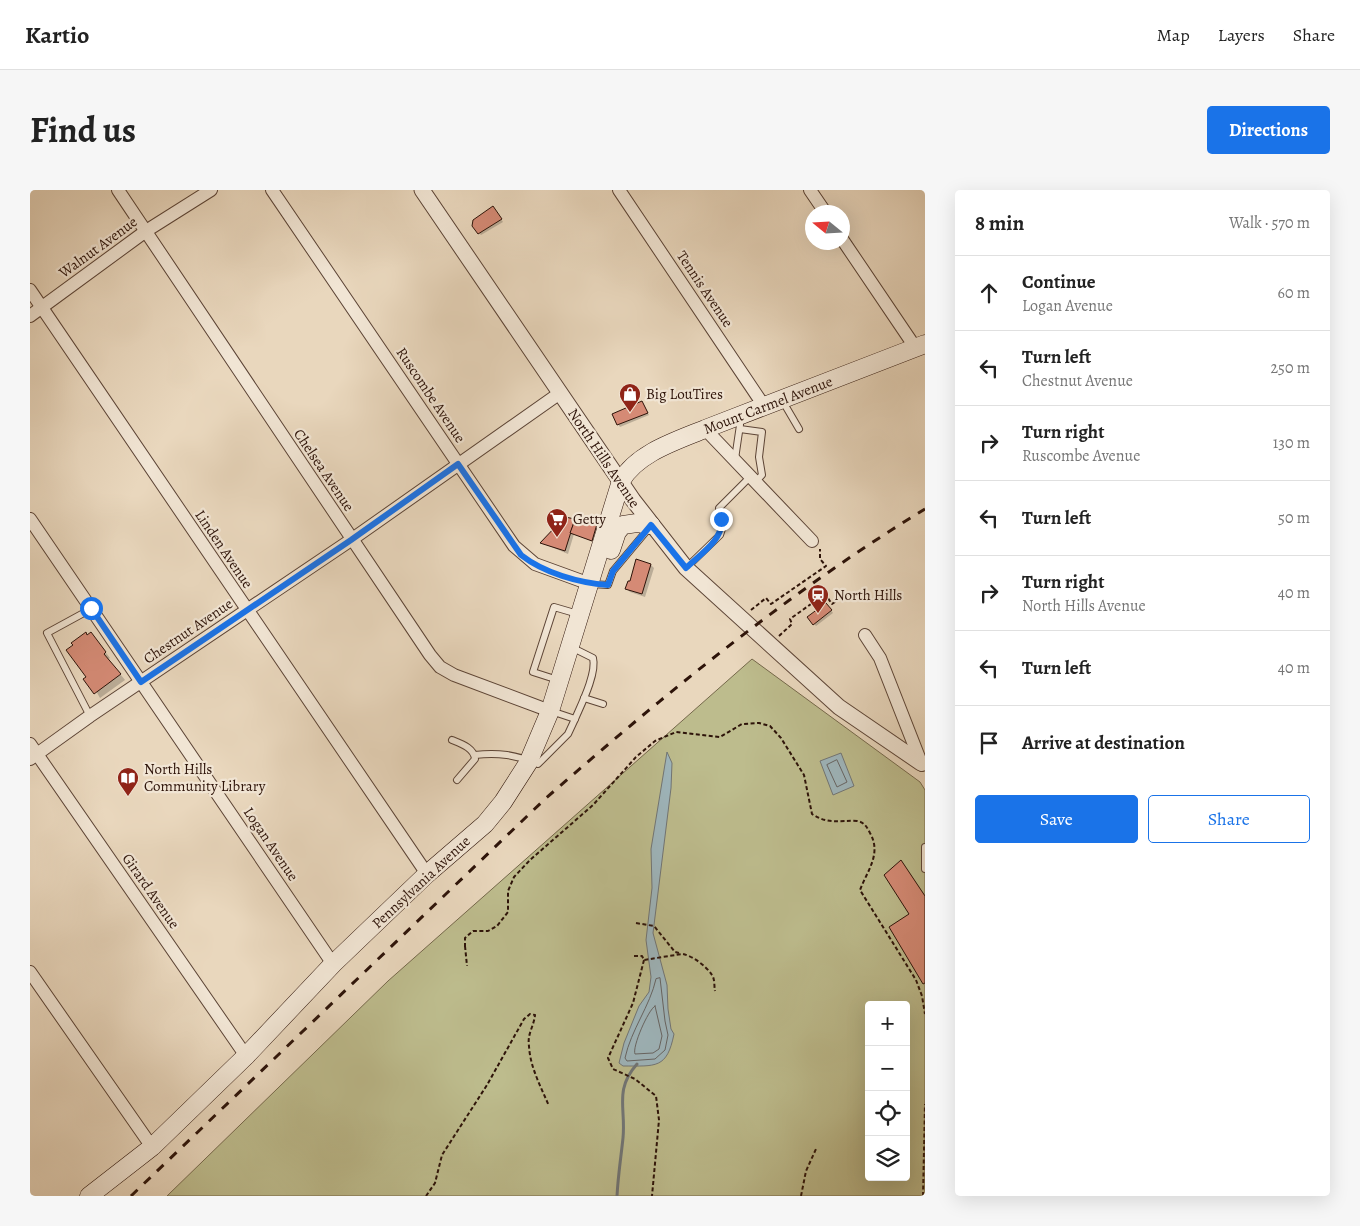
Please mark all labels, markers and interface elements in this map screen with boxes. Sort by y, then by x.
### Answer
text: Kartio [25,19,89,51]
text: Map [1157,23,1190,47]
text: Layers [1218,23,1265,47]
text: Share [1293,23,1335,47]
text: Find us [30,106,136,154]
button: Directions [1207,106,1330,154]
north arrow [805,205,850,250]
text: 8 min [975,209,1024,237]
street label: Walnut Avenue [54,212,141,283]
text: Walk · 570 m [1229,212,1310,234]
street label: Tennis Avenue [672,247,738,331]
text: Continue [1022,269,1096,295]
icon: ahead [975,279,1003,307]
text: 60 m [1278,282,1310,304]
text: Logan Avenue [1022,295,1113,317]
street label: Ruscombe Avenue [392,343,470,447]
text: Turn left [1022,344,1091,370]
icon: left [975,354,1003,382]
text: 250 m [1271,357,1310,379]
text: Chestnut Avenue [1022,370,1133,392]
street label: Mount Carmel Avenue [701,371,836,439]
shop icon: Big LouTires [618,382,642,413]
place label: Big LouTires [646,384,723,404]
street label: North Hills Avenue [563,404,645,512]
text: Turn right [1022,419,1104,445]
street label: Chelsea Avenue [289,425,359,515]
icon: right [975,429,1003,457]
text: 130 m [1273,432,1310,454]
text: Ruscombe Avenue [1022,445,1140,467]
icon: left [975,504,1003,532]
text: Turn left [1022,505,1091,531]
street label: Linden Avenue [190,506,258,592]
supermarket icon: Getty [545,507,569,538]
text: 50 m [1278,507,1310,529]
route end [710,508,733,531]
place label: Getty [573,509,606,529]
text: Turn right [1022,569,1104,595]
icon: right [975,579,1003,607]
text: 40 m [1278,582,1310,604]
station icon: North Hills [806,583,830,614]
place label: North Hills [834,585,902,605]
street label: Chestnut Avenue [139,593,237,668]
text: North Hills Avenue [1022,595,1146,617]
route start [80,597,103,620]
icon: left [975,654,1003,682]
text: Turn left [1022,655,1091,681]
text: 40 m [1278,657,1310,679]
icon: arrive [975,729,1003,757]
text: Arrive at destination [1022,730,1185,756]
place label: North Hills Community Library [144,759,266,796]
library icon: North Hills Community Library [116,766,140,797]
button: Save [975,795,1138,843]
button: Share [1148,795,1310,843]
street label: Logan Avenue [239,803,303,885]
street label: Pennsylvania Avenue [368,831,475,933]
street label: Girard Avenue [118,849,185,933]
map controls [865,1001,910,1181]
button: + [865,1001,910,1046]
button: − [865,1046,910,1091]
button: locate [865,1091,910,1136]
button: layers [865,1136,910,1181]

